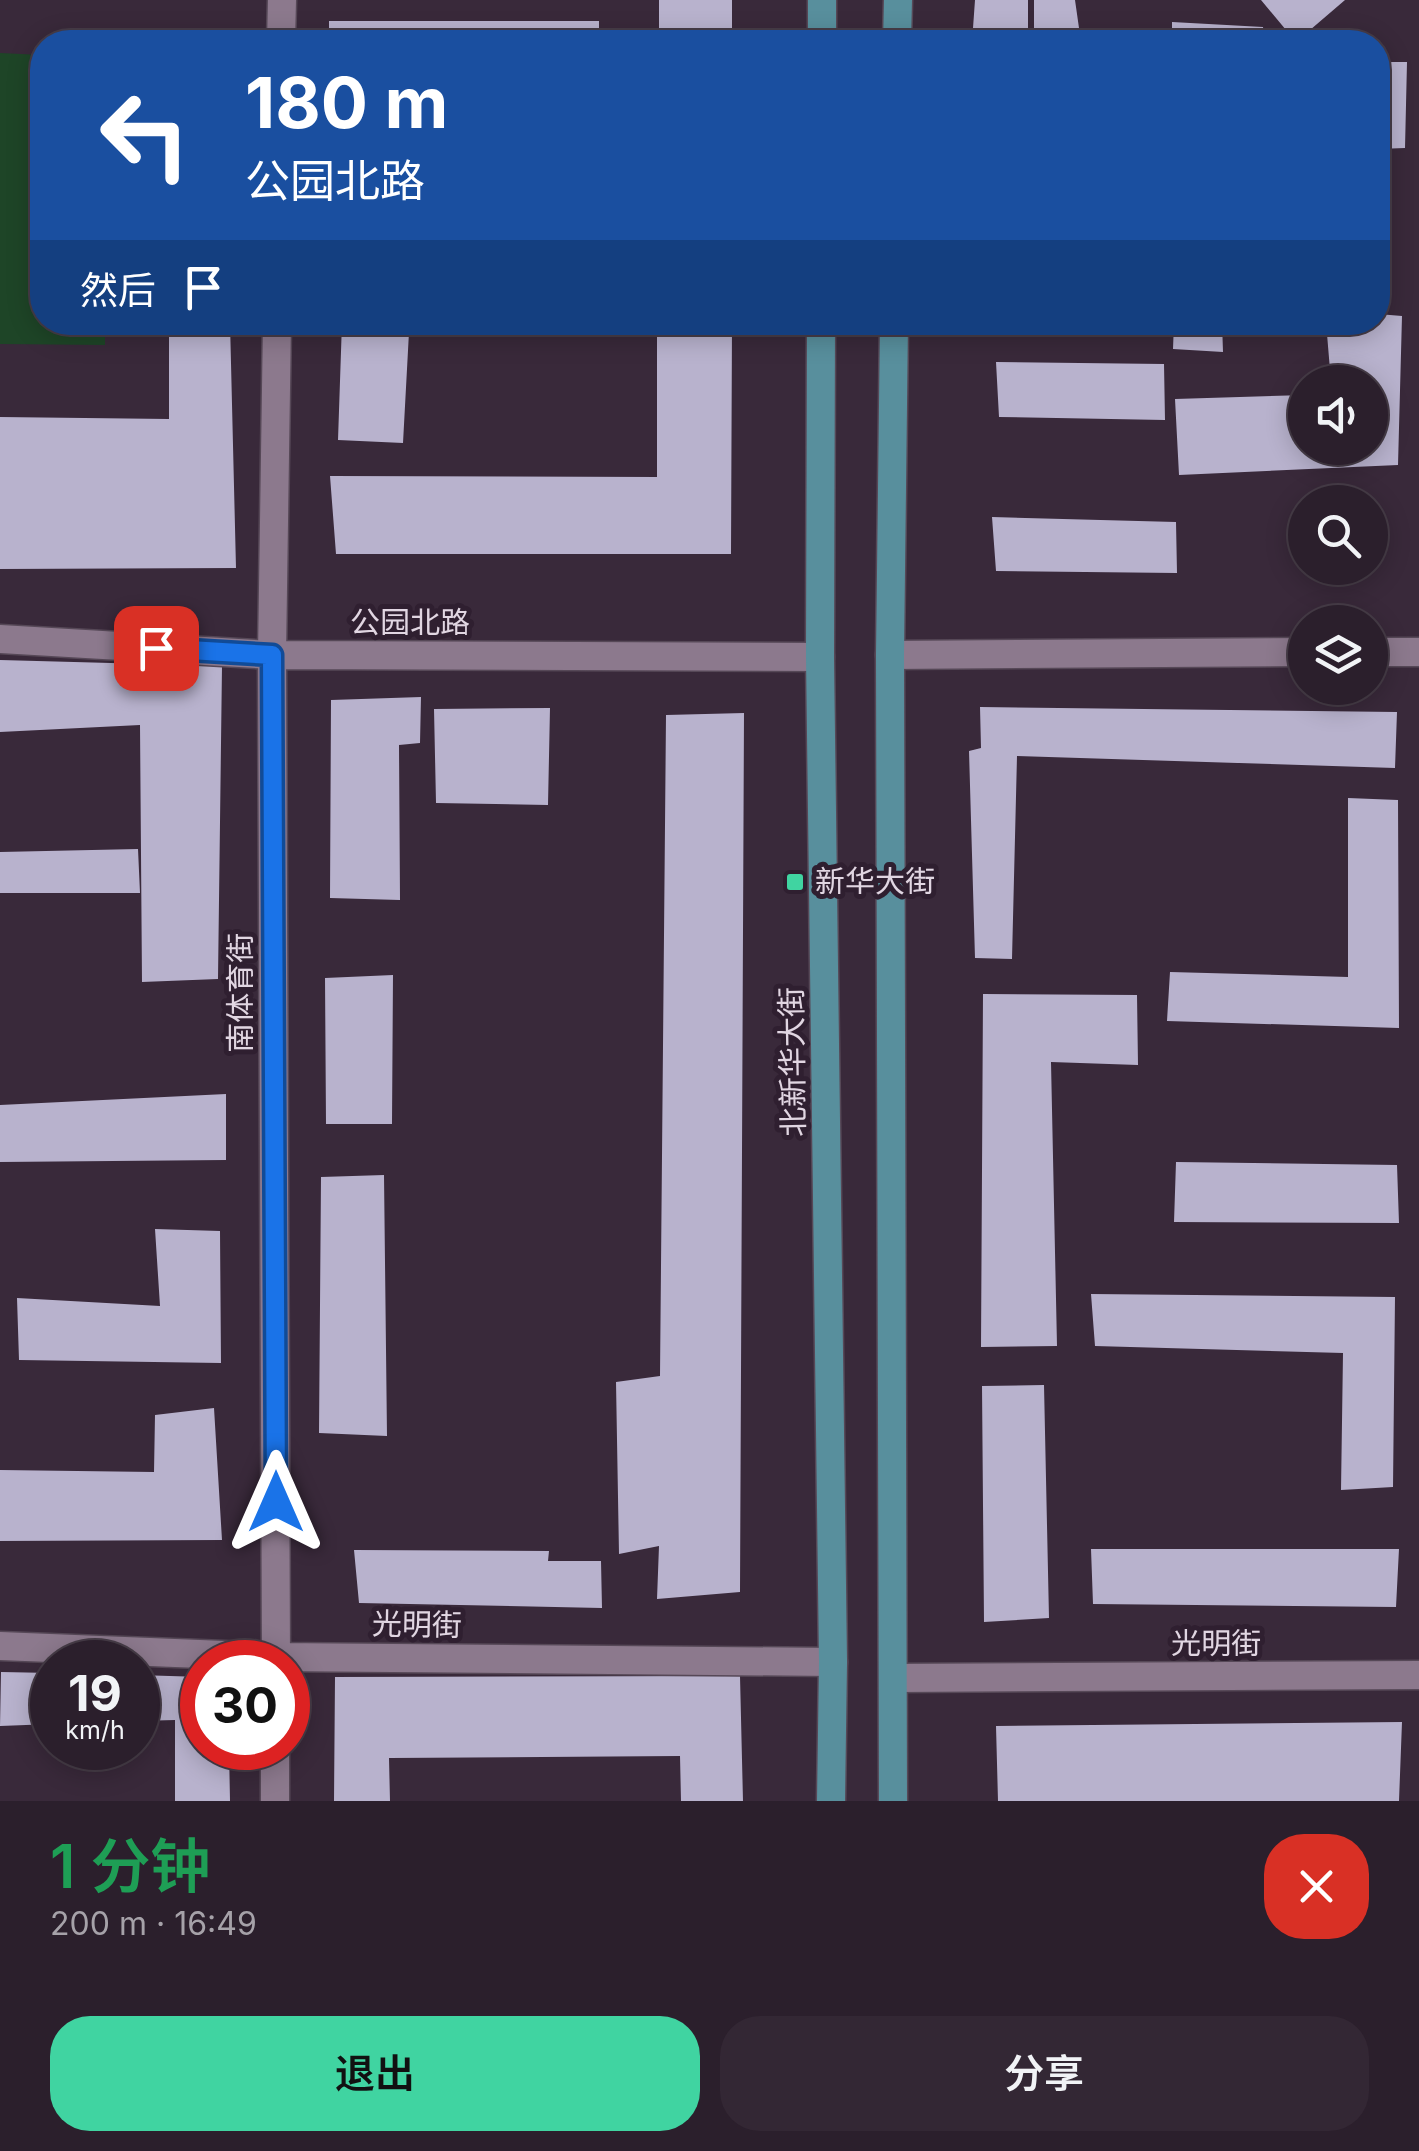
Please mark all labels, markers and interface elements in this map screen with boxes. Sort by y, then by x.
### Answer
text: 180 m [245,60,448,145]
icon: left [80,70,210,200]
text: 公园北路 [245,153,425,208]
icon: arrive [176,260,231,315]
text: 然后 [80,267,156,313]
map controls [1288,365,1388,705]
button: sound [1288,365,1388,465]
button: search [1288,485,1388,585]
street label: 公园北路 [350,604,470,640]
button: layers [1288,605,1388,705]
pin [114,606,199,691]
icon: arrive [129,621,184,676]
place label: 新华大街 [815,863,935,899]
marker: 新华大街 [784,871,806,893]
street label: 南体育街 [222,933,258,1053]
street label: 北新华大街 [773,987,811,1137]
position arrow [224,1450,328,1554]
street label: 光明街 [372,1605,462,1643]
street label: 光明街 [1171,1625,1261,1661]
speed limit sign: 30 [180,1640,310,1770]
text: 19 [68,1663,122,1723]
text: km/h [65,1715,125,1745]
text: 1 分钟 [50,1830,211,1902]
button: close [1264,1834,1369,1939]
text: 200 m · 16:49 [50,1904,257,1943]
button: 退出 [50,2016,700,2131]
button: 分享 [720,2016,1369,2131]

